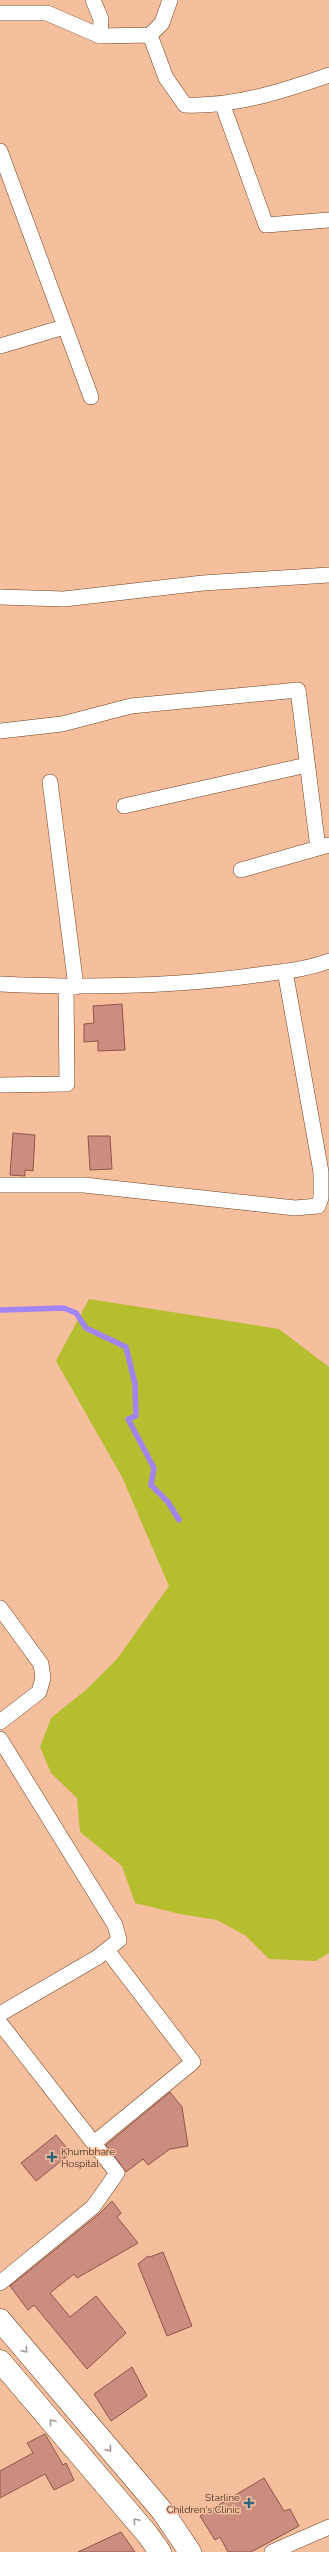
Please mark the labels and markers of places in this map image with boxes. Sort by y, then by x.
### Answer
place label: Khumbhare Hospital [61,2146,115,2169]
marker: Khumbhare Hospital [46,2151,58,2163]
place label: Starline Children's Clinic [167,2492,241,2515]
marker: Starline Children's Clinic [243,2497,255,2509]

